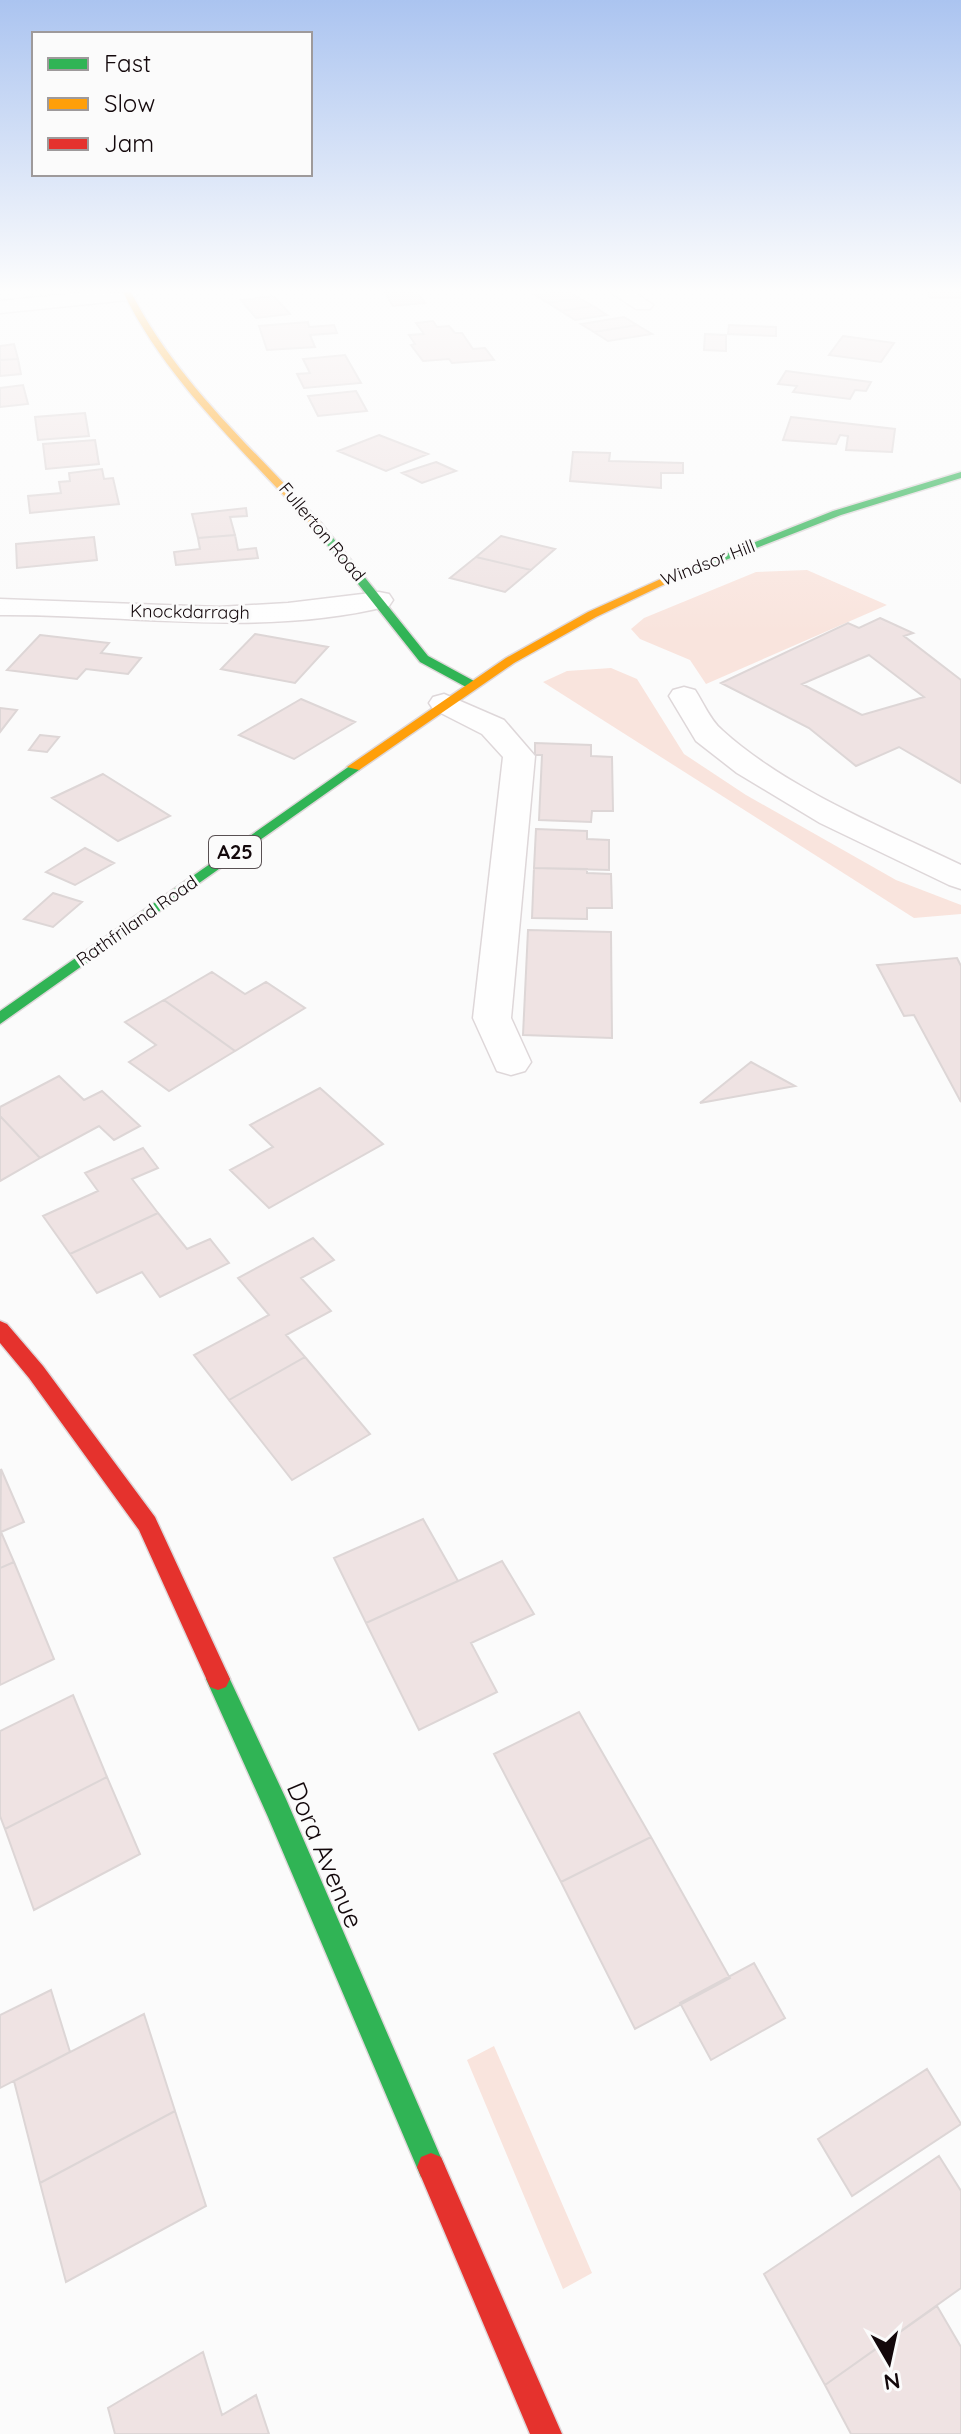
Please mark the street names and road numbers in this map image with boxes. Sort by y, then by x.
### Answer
street label: Fullerton Road [274,477,370,586]
street label: Windsor Hill [658,534,758,591]
street label: Knockdarragh [130,599,250,624]
road number: A25 [209,836,261,868]
street label: Rathfriland Road [72,870,202,971]
street label: Dora Avenue [280,1777,371,1933]

